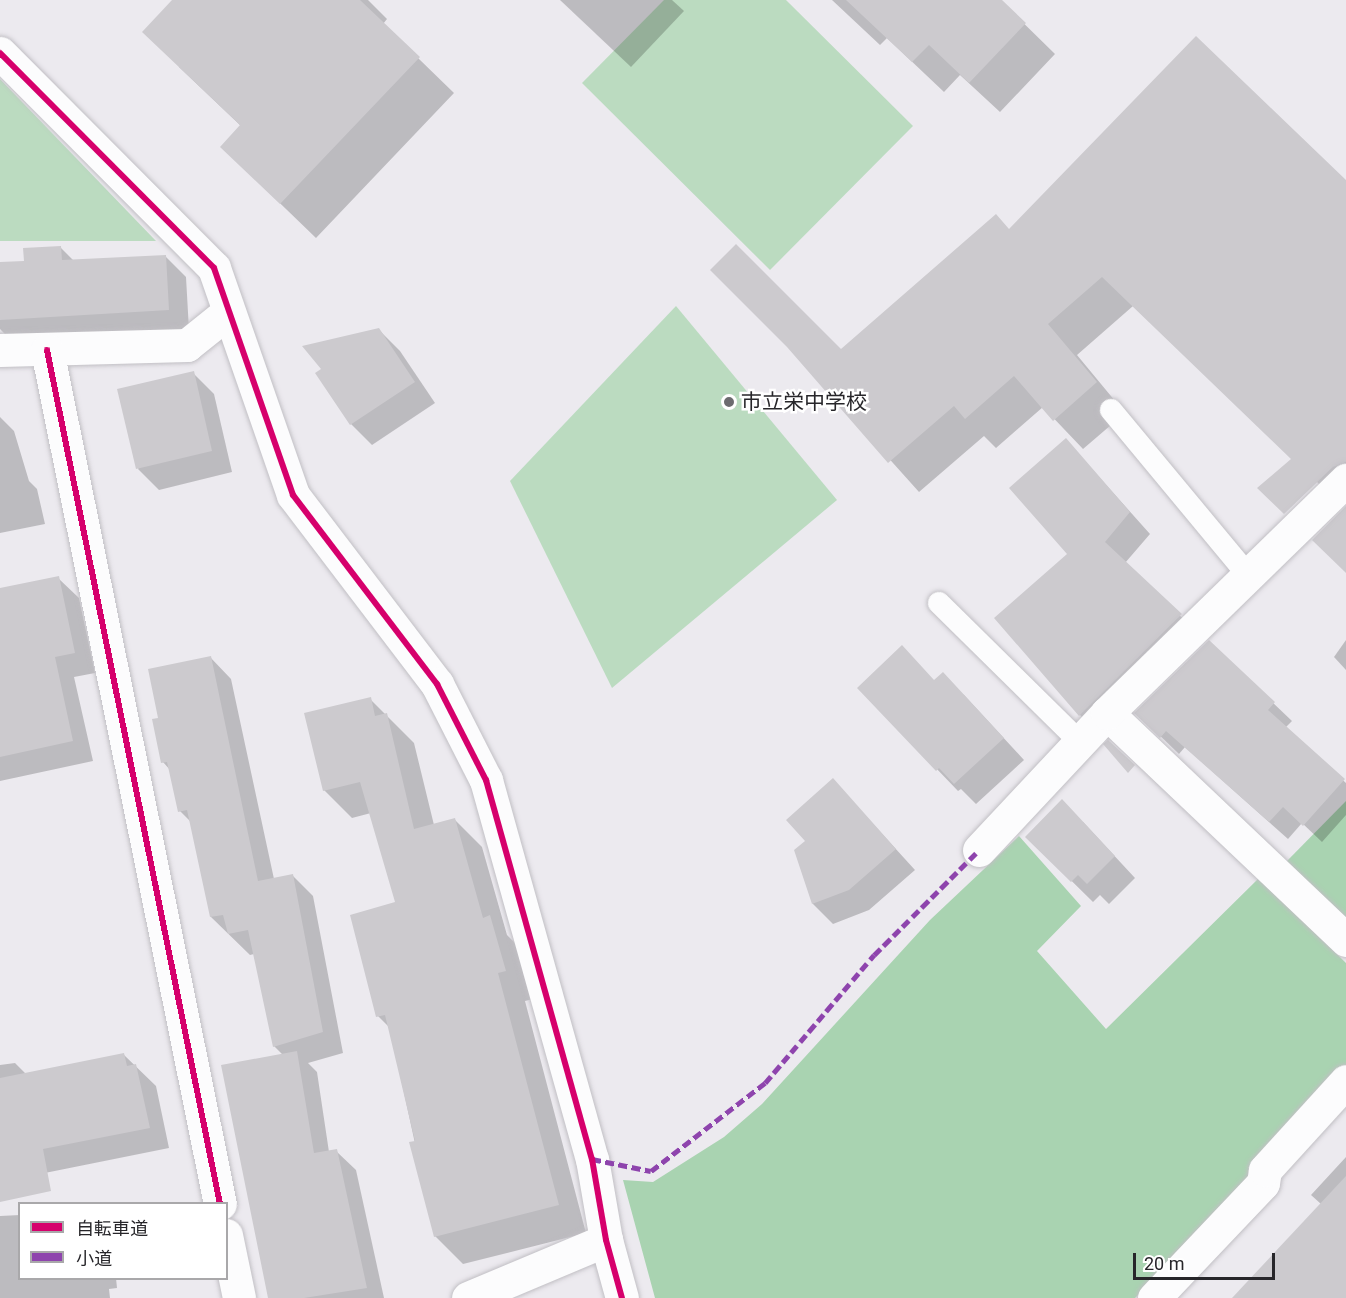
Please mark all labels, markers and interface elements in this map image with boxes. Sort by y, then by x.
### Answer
place label: 市立栄中学校 [741,389,867,415]
marker: 市立栄中学校 [722,395,736,409]
legend [18,1202,228,1280]
text: 自転車道 [76,1218,148,1239]
scale bar [1136,1241,1278,1279]
text: 小道 [76,1248,112,1269]
text: 20 m [1144,1253,1184,1274]

